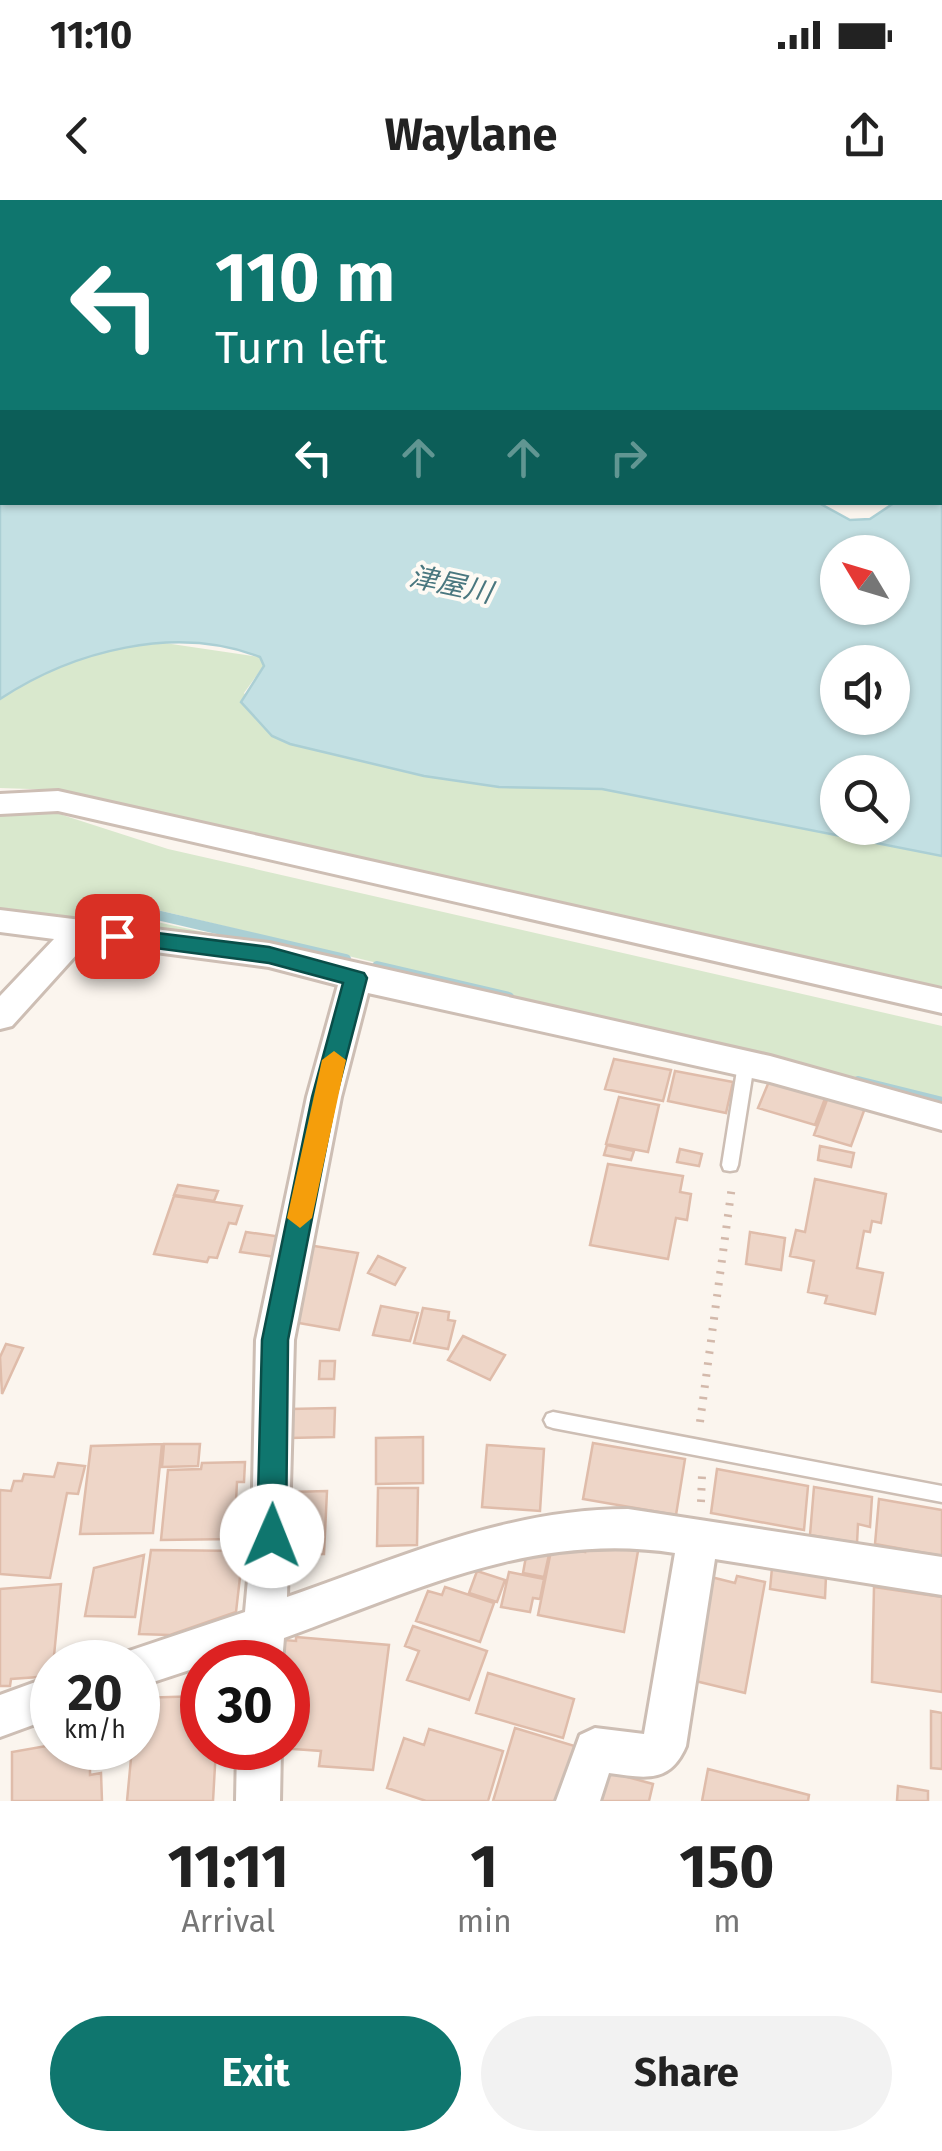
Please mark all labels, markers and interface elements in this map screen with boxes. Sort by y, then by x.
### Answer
text: 11:10 [50,12,132,58]
icon: back [50,108,105,163]
text: Waylane [385,108,557,162]
icon: share [837,108,892,163]
text: 110 m [215,236,395,320]
icon: left [50,240,180,370]
text: Turn left [215,321,387,375]
icon: left [286,430,341,485]
icon: ahead [391,430,446,485]
icon: ahead [496,430,551,485]
icon: right [601,430,656,485]
north arrow [820,535,910,625]
map controls [820,535,910,845]
water label: 津屋川 [406,560,498,610]
button: sound [820,645,910,735]
button: search [820,755,910,845]
pin [75,894,160,979]
icon: arrive [90,909,145,964]
position arrow [220,1484,324,1588]
speed limit sign: 30 [180,1640,310,1770]
text: 20 [67,1663,123,1723]
text: km/h [64,1715,126,1745]
text: 11:11 [168,1831,289,1903]
text: 1 [470,1831,498,1903]
text: 150 [679,1831,774,1903]
text: Arrival [181,1902,275,1940]
text: min [457,1902,512,1940]
text: m [713,1902,741,1940]
button: Exit [50,2016,461,2131]
button: Share [481,2016,892,2131]

